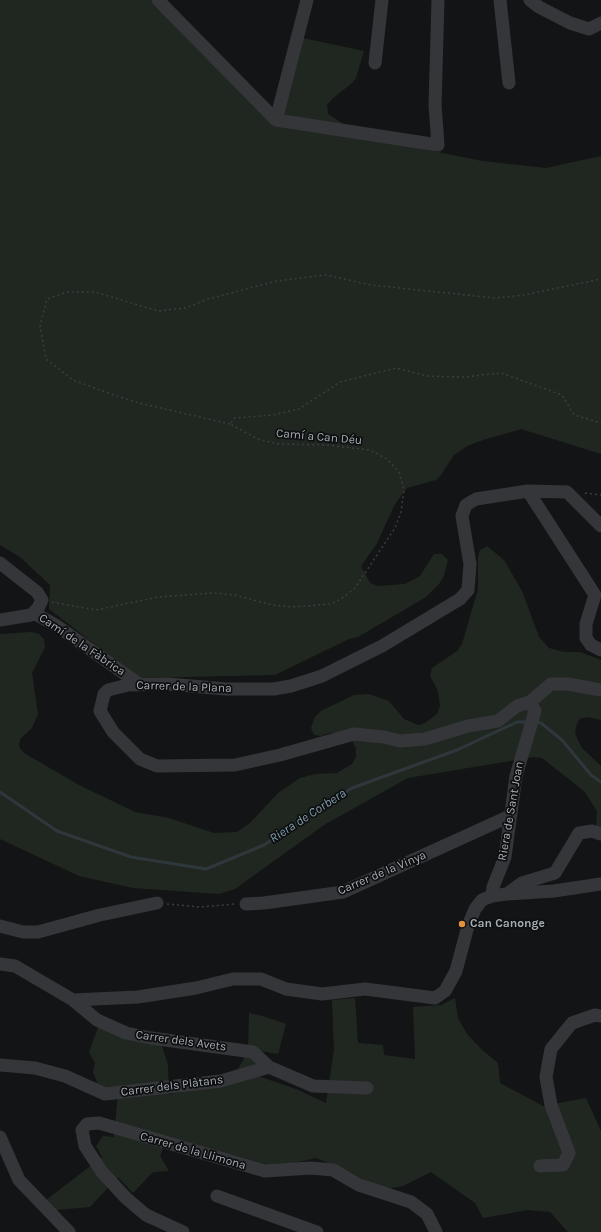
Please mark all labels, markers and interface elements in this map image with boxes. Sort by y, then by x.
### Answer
street label: Camí a Can Déu [275,426,363,448]
street label: Camí de la Fàbrica [36,611,128,679]
street label: Carrer de la Plana [136,678,232,696]
street label: Riera de Sant Joan [495,760,527,862]
water label: Riera de Corbera [267,785,349,847]
street label: Carrer de la Vinya [336,848,428,898]
place label: Can Canonge [470,917,545,931]
marker: Can Canonge [457,919,467,929]
street label: Carrer dels Avets [135,1028,227,1054]
street label: Carrer dels Plàtans [120,1073,224,1099]
street label: Carrer de la Llimona [139,1129,247,1173]

